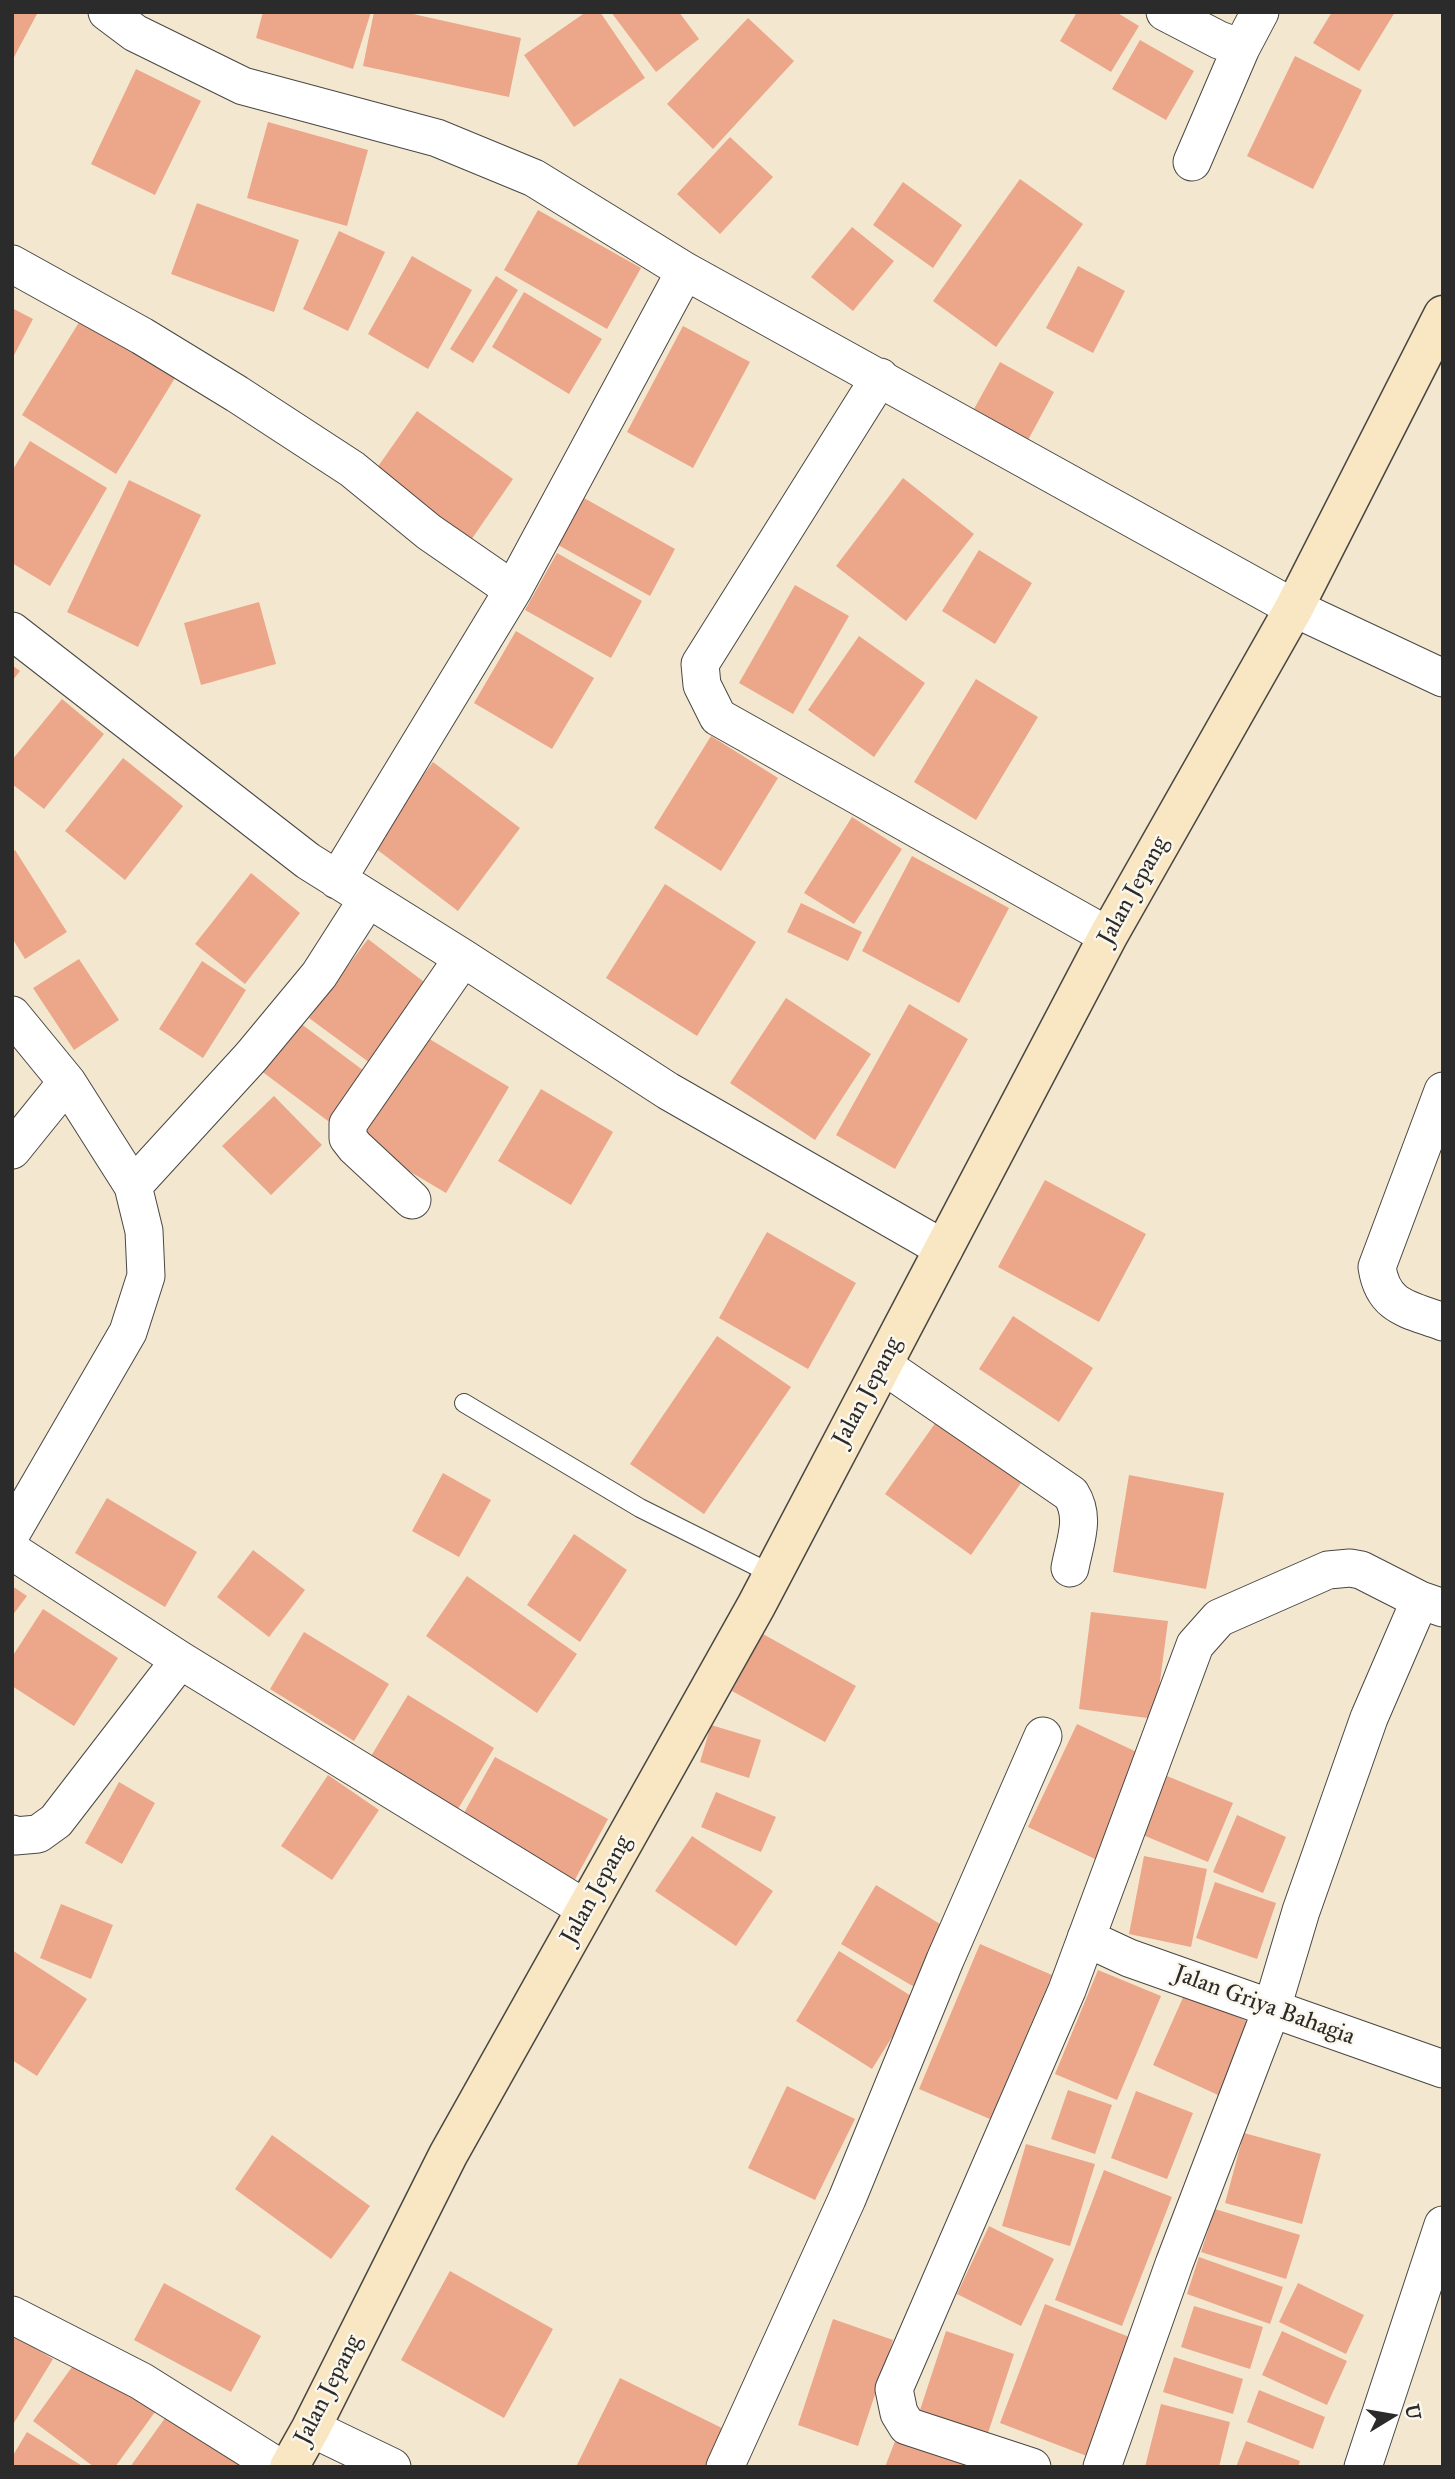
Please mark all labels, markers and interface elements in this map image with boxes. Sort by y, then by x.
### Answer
street label: Jalan Jepang [1092,832,1176,950]
street label: Jalan Jepang [827,1332,909,1452]
street label: Jalan Jepang [555,1831,639,1949]
street label: Jalan Griya Bahagia [1169,1960,1359,2052]
street label: Jalan Jepang [289,2330,369,2450]
north arrow [1357,2381,1427,2451]
text: U [1400,2402,1426,2421]

